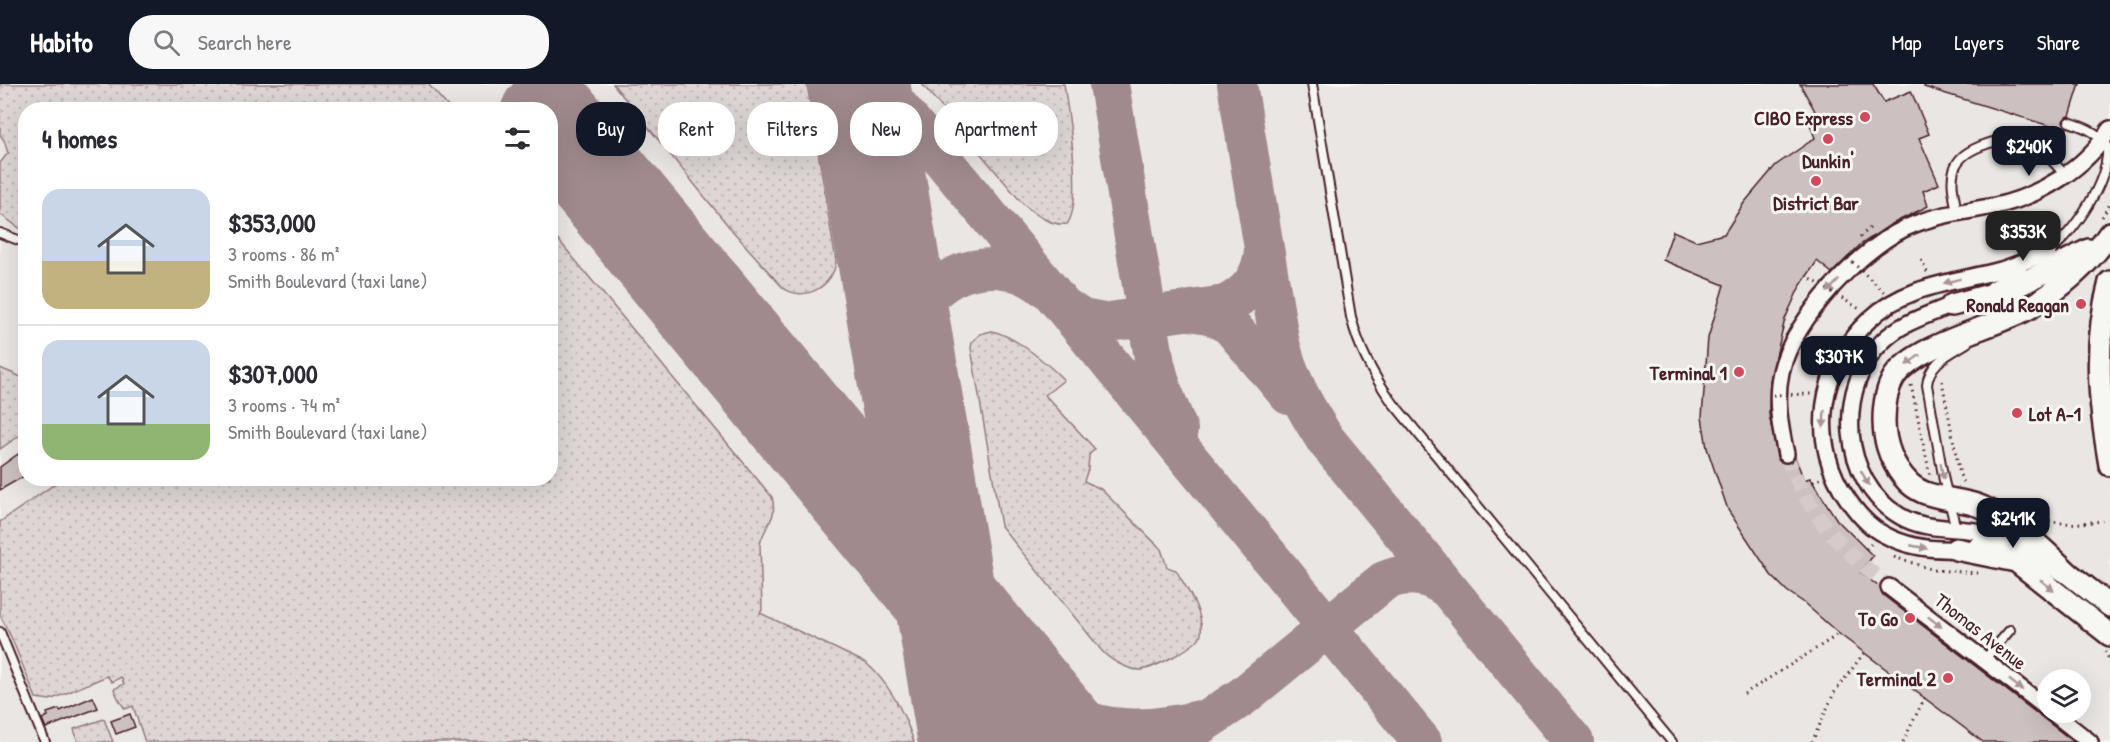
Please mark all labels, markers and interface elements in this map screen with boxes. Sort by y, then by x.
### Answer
search box [129,15,549,69]
text: Habito [30,23,93,61]
icon: search [150,26,183,59]
text: Search here [198,27,292,57]
text: Map [1892,28,1921,57]
text: Layers [1954,28,2004,57]
text: Share [2037,28,2080,57]
chip: Buy [576,102,646,156]
chip: Rent [658,102,735,156]
chip: Filters [747,102,838,156]
chip: New [850,102,922,156]
chip: Apartment [934,102,1058,156]
place label: CIBO Express [1754,104,1853,132]
marker: CIBO Express [1858,110,1872,124]
text: 4 homes [42,121,117,156]
icon: filters [501,122,534,155]
pin: $240K [1987,126,2071,177]
marker: Dunkin' [1821,132,1835,146]
text: $240K [2006,132,2052,159]
place label: Dunkin' [1802,147,1854,174]
marker: District Bar [1809,174,1823,188]
place label: District Bar [1773,189,1859,216]
text: $353,000 [228,205,316,240]
pin: $353K [1981,211,2065,262]
icon: home [90,213,162,285]
text: $353K [2000,217,2046,244]
text: 3 rooms · 86 m² [228,240,339,267]
text: Smith Boulevard (taxi lane) [228,267,427,294]
one-way arrow [1943,277,1961,286]
one-way arrow [1826,279,1840,293]
place label: Ronald Reagan [1967,291,2069,319]
marker: Ronald Reagan [2074,297,2088,311]
pin: $307K [1797,336,1881,387]
text: $307K [1815,342,1863,369]
one-way arrow [1906,354,1922,366]
text: $307,000 [228,356,318,391]
place label: Terminal 1 [1649,359,1727,386]
icon: home [90,364,162,436]
marker: Terminal 1 [1732,365,1746,379]
text: 3 rooms · 74 m² [228,391,340,418]
place label: Lot A-1 [2029,400,2081,427]
marker: Lot A-1 [2010,406,2024,420]
one-way arrow [1819,409,1828,428]
text: Smith Boulevard (taxi lane) [228,418,427,445]
one-way arrow [1938,461,1947,480]
one-way arrow [1860,470,1870,487]
pin: $241K [1971,498,2055,549]
text: $241K [1991,504,2035,531]
one-way arrow [1909,543,1928,552]
one-way arrow [2039,578,2055,591]
street label: Thomas Avenue [1929,586,2033,676]
place label: To Go [1857,605,1898,632]
marker: To Go [1903,611,1917,625]
one-way arrow [1928,616,1943,628]
place label: Terminal 2 [1856,665,1937,692]
map controls [2037,669,2091,723]
button: layers [2037,669,2091,723]
marker: Terminal 2 [1941,671,1955,685]
one-way arrow [2008,678,2024,691]

